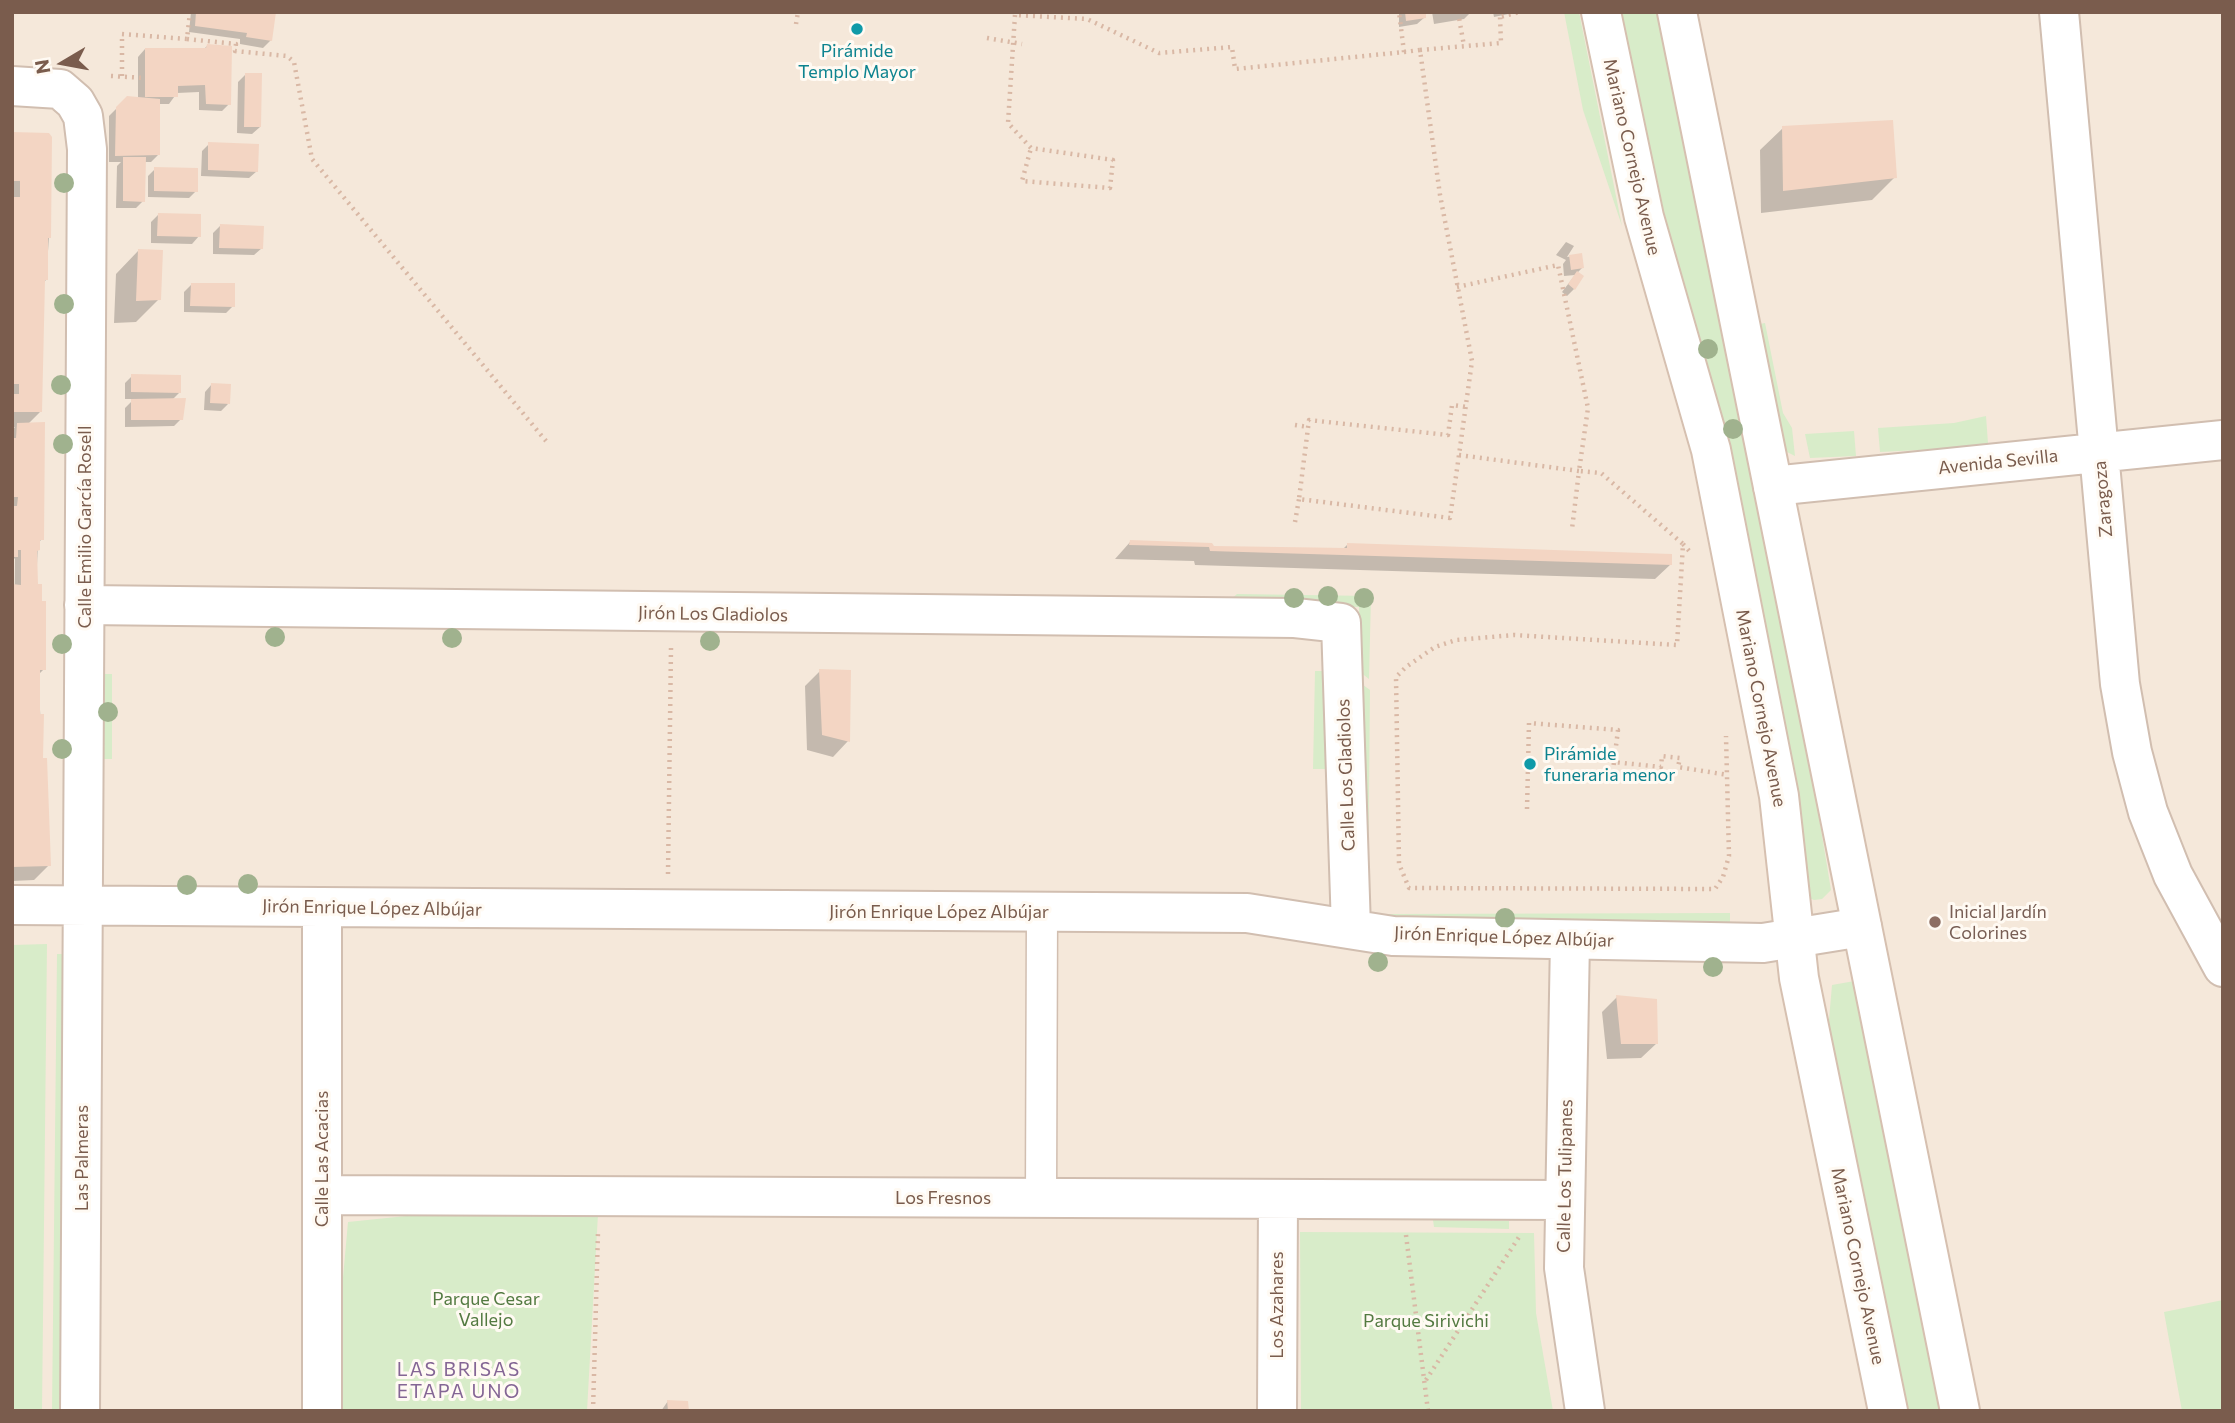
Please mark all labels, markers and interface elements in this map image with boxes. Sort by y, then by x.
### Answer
marker: Pirámide Templo Mayor [849,21,865,37]
north arrow [28,28,98,98]
place label: Pirámide Templo Mayor [798,40,916,82]
street label: Mariano Cornejo Avenue [1599,57,1665,257]
text: N [29,58,54,76]
street label: Calle Emilio García Rosell [74,426,96,628]
street label: Avenida Sevilla [1937,445,2059,479]
street label: Zaragoza [2089,460,2117,538]
street label: Jirón Los Gladiolos [638,602,788,626]
street label: Mariano Cornejo Avenue [1731,607,1791,809]
street label: Calle Los Gladiolos [1333,698,1359,852]
place label: Pirámide funeraria menor [1544,743,1676,786]
marker: Pirámide funeraria menor [1522,756,1538,772]
street label: Jirón Enrique López Albújar [262,895,482,921]
street label: Jirón Enrique López Albújar [829,901,1049,923]
place label: Inicial Jardín Colorines [1949,901,2047,944]
marker: Inicial Jardín Colorines [1927,914,1943,930]
street label: Jirón Enrique López Albújar [1394,922,1614,952]
street label: Calle Las Acacias [311,1091,333,1227]
street label: Calle Los Tulipanes [1553,1099,1577,1253]
street label: Las Palmeras [71,1105,93,1211]
street label: Mariano Cornejo Avenue [1827,1165,1889,1367]
street label: Los Fresnos [895,1187,991,1209]
street label: Los Azahares [1266,1251,1288,1359]
park label: Parque Cesar Vallejo [432,1288,540,1330]
park label: Parque Sirivichi [1363,1310,1489,1332]
district label: LAS BRISAS ETAPA UNO [398,1359,520,1403]

